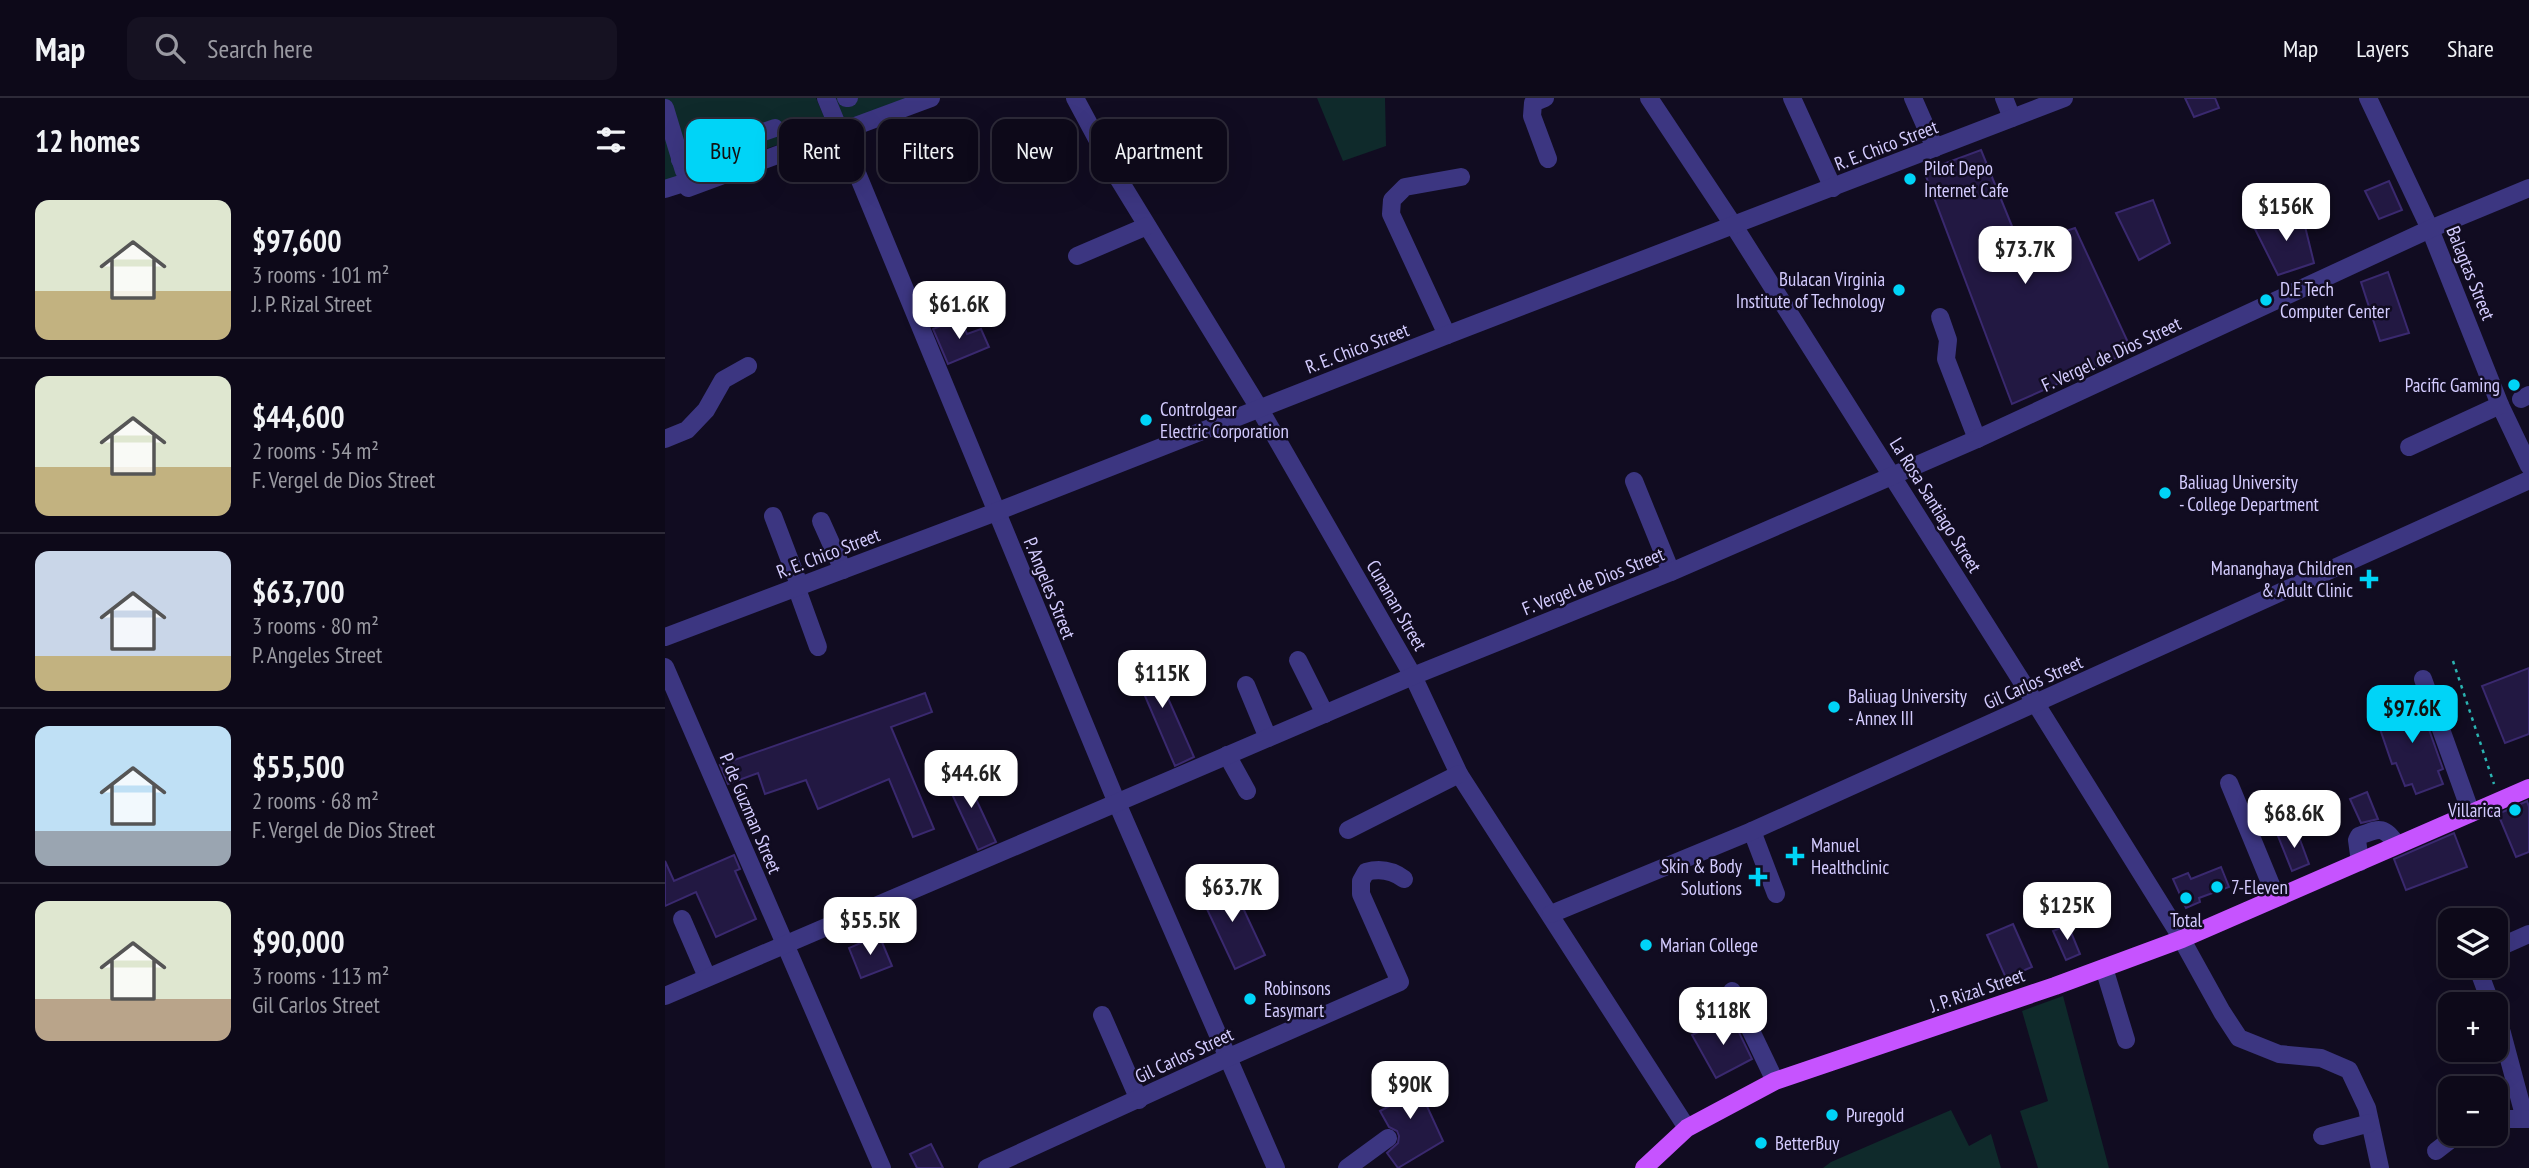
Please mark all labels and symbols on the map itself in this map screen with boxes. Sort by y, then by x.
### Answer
street label: R. E. Chico Street [1831,114,1942,176]
place label: Pilot Depo Internet Cafe [1924,156,2009,202]
marker: Pilot Depo Internet Cafe [1902,171,1918,187]
pin: $156K [2237,184,2335,243]
street label: Balagtas Street [2441,222,2501,324]
pin: $73.7K [1968,226,2082,286]
place label: Bulacan Virginia Institute of Technology [1736,267,1886,313]
place label: D.E Tech Computer Center [2280,277,2391,323]
pin: $61.6K [902,282,1016,341]
marker: Bulacan Virginia Institute of Technology [1891,282,1907,298]
marker: D.E Tech Computer Center [2258,292,2274,308]
street label: F. Vergel de Dios Street [2037,311,2185,397]
street label: R. E. Chico Street [1302,317,1413,379]
place label: Pacific Gaming [2405,373,2500,397]
marker: Pacific Gaming [2506,377,2522,393]
place label: Controlgear Electric Corporation [1160,397,1289,443]
marker: Controlgear Electric Corporation [1138,412,1154,428]
street label: La Rosa Santiago Street [1885,433,1988,578]
place label: Baliuag University - College Department [2179,470,2319,516]
marker: Baliuag University - College Department [2157,485,2173,501]
street label: R. E. Chico Street [773,522,884,584]
street label: P. Angeles Street [1019,534,1082,643]
street label: F. Vergel de Dios Street [1518,541,1668,620]
street label: Cunanan Street [1362,556,1433,655]
place label: Mananghaya Children & Adult Clinic [2211,556,2353,602]
marker: Mananghaya Children & Adult Clinic [2359,569,2379,589]
street label: Gil Carlos Street [1980,649,2087,714]
pin: $115K [1113,650,1211,710]
place label: Baliuag University - Annex III [1848,684,1968,730]
pin: $97.6K [2355,686,2469,745]
marker: Baliuag University - Annex III [1826,699,1842,715]
street label: P. de Guzman Street [715,749,788,878]
pin: $44.6K [914,750,1028,810]
pin: $68.6K [2237,790,2351,850]
place label: Villarica [2447,798,2501,822]
marker: Villarica [2507,802,2523,818]
place label: Manuel Healthclinic [1811,833,1889,879]
marker: Manuel Healthclinic [1785,846,1805,866]
place label: Skin & Body Solutions [1661,854,1743,900]
pin: $63.7K [1175,864,1289,924]
marker: Skin & Body Solutions [1748,867,1768,887]
place label: 7-Eleven [2231,875,2288,899]
marker: 7-Eleven [2209,879,2225,895]
pin: $125K [2018,882,2116,942]
marker: Total [2178,890,2194,906]
pin: $55.5K [813,898,927,957]
place label: Total [2170,908,2203,932]
place label: Marian College [1660,933,1758,957]
marker: Marian College [1638,937,1654,953]
street label: J. P. Rizal Street [1925,962,2028,1018]
place label: Robinsons Easymart [1264,976,1331,1022]
pin: $118K [1674,988,1772,1047]
marker: Robinsons Easymart [1242,991,1258,1007]
street label: Gil Carlos Street [1131,1021,1238,1088]
pin: $90K [1369,1062,1451,1121]
place label: Puregold [1846,1103,1904,1127]
marker: Puregold [1824,1107,1840,1123]
place label: BetterBuy [1775,1131,1840,1155]
marker: BetterBuy [1753,1135,1769,1151]

